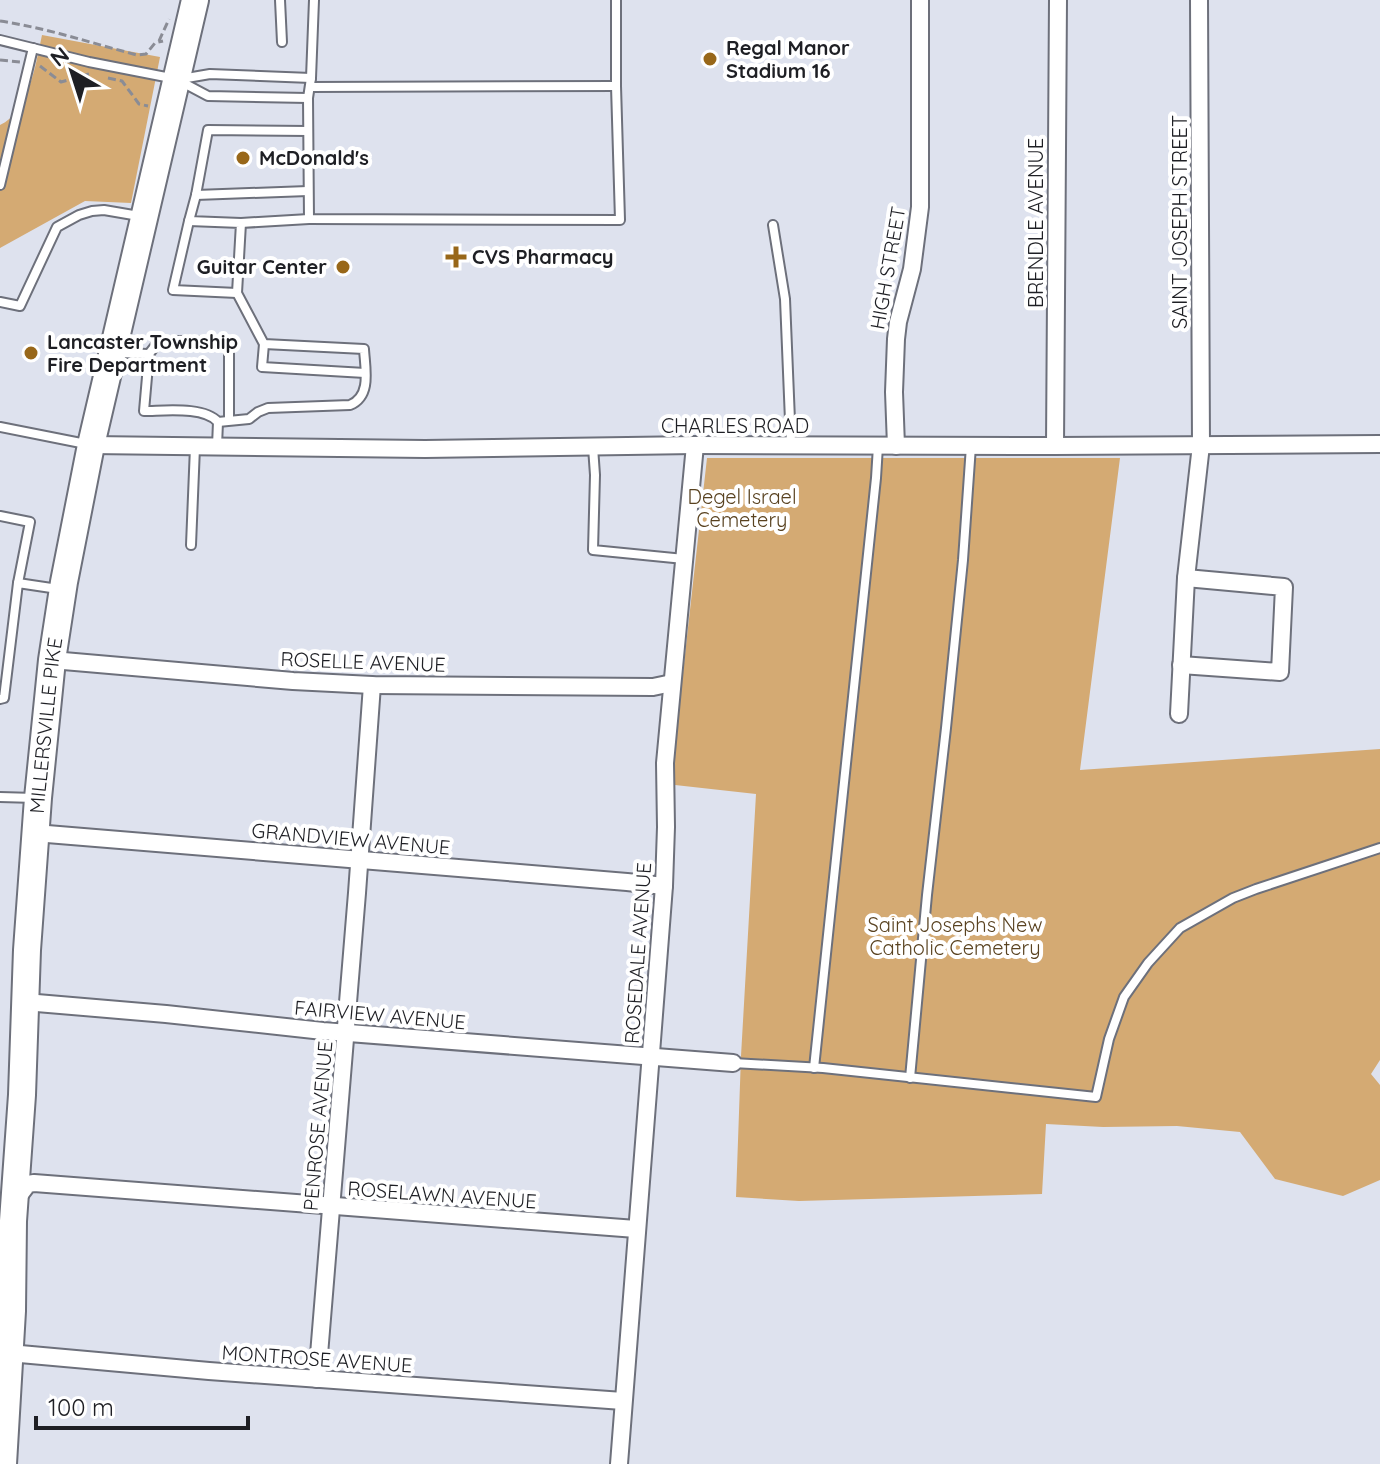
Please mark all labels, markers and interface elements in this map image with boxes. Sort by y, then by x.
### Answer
north arrow [32,32,112,112]
place label: Regal Manor Stadium 16 [726,35,850,83]
text: N [44,40,75,72]
marker: Regal Manor Stadium 16 [701,50,719,68]
street label: SAINT JOSEPH STREET [1167,115,1192,329]
street label: BRENDLE AVENUE [1023,138,1048,308]
place label: McDonald's [259,145,369,170]
marker: McDonald's [234,149,252,167]
street label: HIGH STREET [864,204,911,331]
place label: CVS Pharmacy [472,244,614,269]
marker: CVS Pharmacy [447,248,465,266]
place label: Guitar Center [197,254,327,279]
marker: Guitar Center [334,258,352,276]
place label: Lancaster Township Fire Department [47,329,238,377]
marker: Lancaster Township Fire Department [22,344,40,362]
street label: CHARLES ROAD [661,413,809,438]
park label: Degel Israel Cemetery [687,484,797,532]
street label: MILLERSVILLE PIKE [24,636,67,814]
street label: ROSELLE AVENUE [280,646,446,677]
street label: GRANDVIEW AVENUE [251,817,451,860]
street label: ROSEDALE AVENUE [619,861,656,1044]
park label: Saint Josephs New Catholic Cemetery [868,912,1042,960]
street label: FAIRVIEW AVENUE [293,995,467,1034]
street label: PENROSE AVENUE [298,1040,337,1212]
street label: ROSELAWN AVENUE [347,1175,537,1214]
street label: MONTROSE AVENUE [221,1339,413,1378]
scale bar [36,1380,248,1430]
text: 100 m [48,1392,114,1422]

